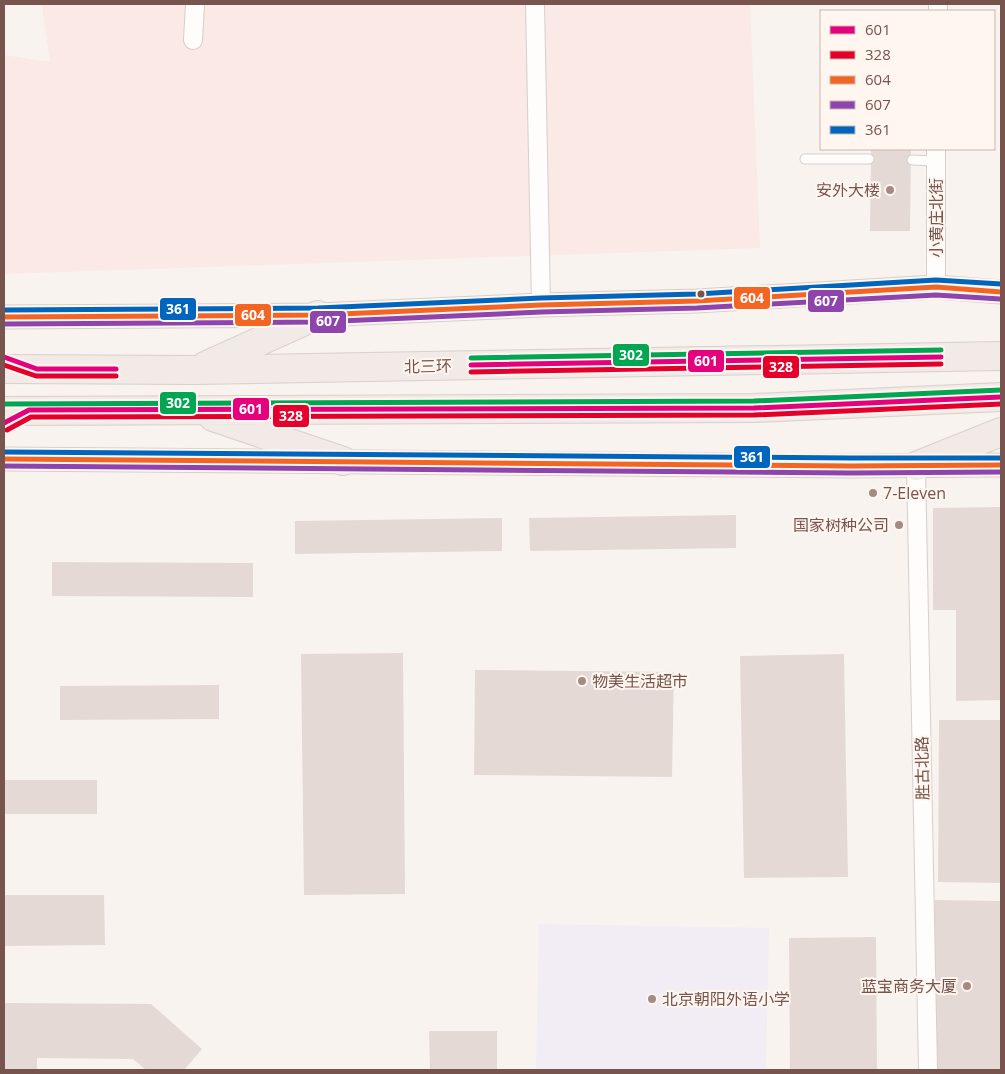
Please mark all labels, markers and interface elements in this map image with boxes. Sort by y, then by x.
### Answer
legend [820,10,995,150]
text: 601 [865,19,891,39]
text: 328 [865,44,891,64]
text: 604 [865,69,891,89]
text: 607 [865,94,891,114]
text: 361 [865,119,891,139]
street label: 小黄庄北街 [925,178,947,258]
place label: 安外大楼 [816,179,880,201]
marker: 安外大楼 [884,184,896,196]
line badge: 604 [733,286,771,310]
text: 604 [740,288,764,307]
unlabelled marker [696,289,706,299]
line badge: 607 [807,289,845,313]
text: 607 [814,291,838,310]
line badge: 361 [159,297,197,321]
text: 361 [166,299,190,318]
line badge: 604 [234,303,272,327]
text: 604 [241,305,265,324]
line badge: 607 [309,310,347,334]
text: 607 [316,311,340,330]
line badge: 302 [612,343,650,367]
text: 302 [619,345,643,364]
line badge: 601 [687,349,725,373]
text: 601 [694,351,718,370]
street label: 北三环 [404,355,452,377]
line badge: 328 [762,355,800,379]
text: 328 [769,357,793,376]
line badge: 302 [159,391,197,415]
text: 302 [166,393,190,412]
line badge: 601 [232,397,270,421]
text: 601 [239,399,263,418]
line badge: 328 [272,404,310,428]
text: 328 [279,406,303,425]
line badge: 361 [733,445,771,469]
text: 361 [740,447,764,466]
place label: 7-Eleven [883,482,946,504]
marker: 7-Eleven [867,487,879,499]
place label: 国家树种公司 [793,514,889,536]
marker: 国家树种公司 [893,519,905,531]
place label: 物美生活超市 [592,670,688,692]
marker: 物美生活超市 [576,675,588,687]
street label: 胜古北路 [910,736,934,800]
place label: 蓝宝商务大厦 [861,975,957,997]
marker: 蓝宝商务大厦 [961,980,973,992]
place label: 北京朝阳外语小学 [662,988,790,1010]
marker: 北京朝阳外语小学 [646,993,658,1005]

